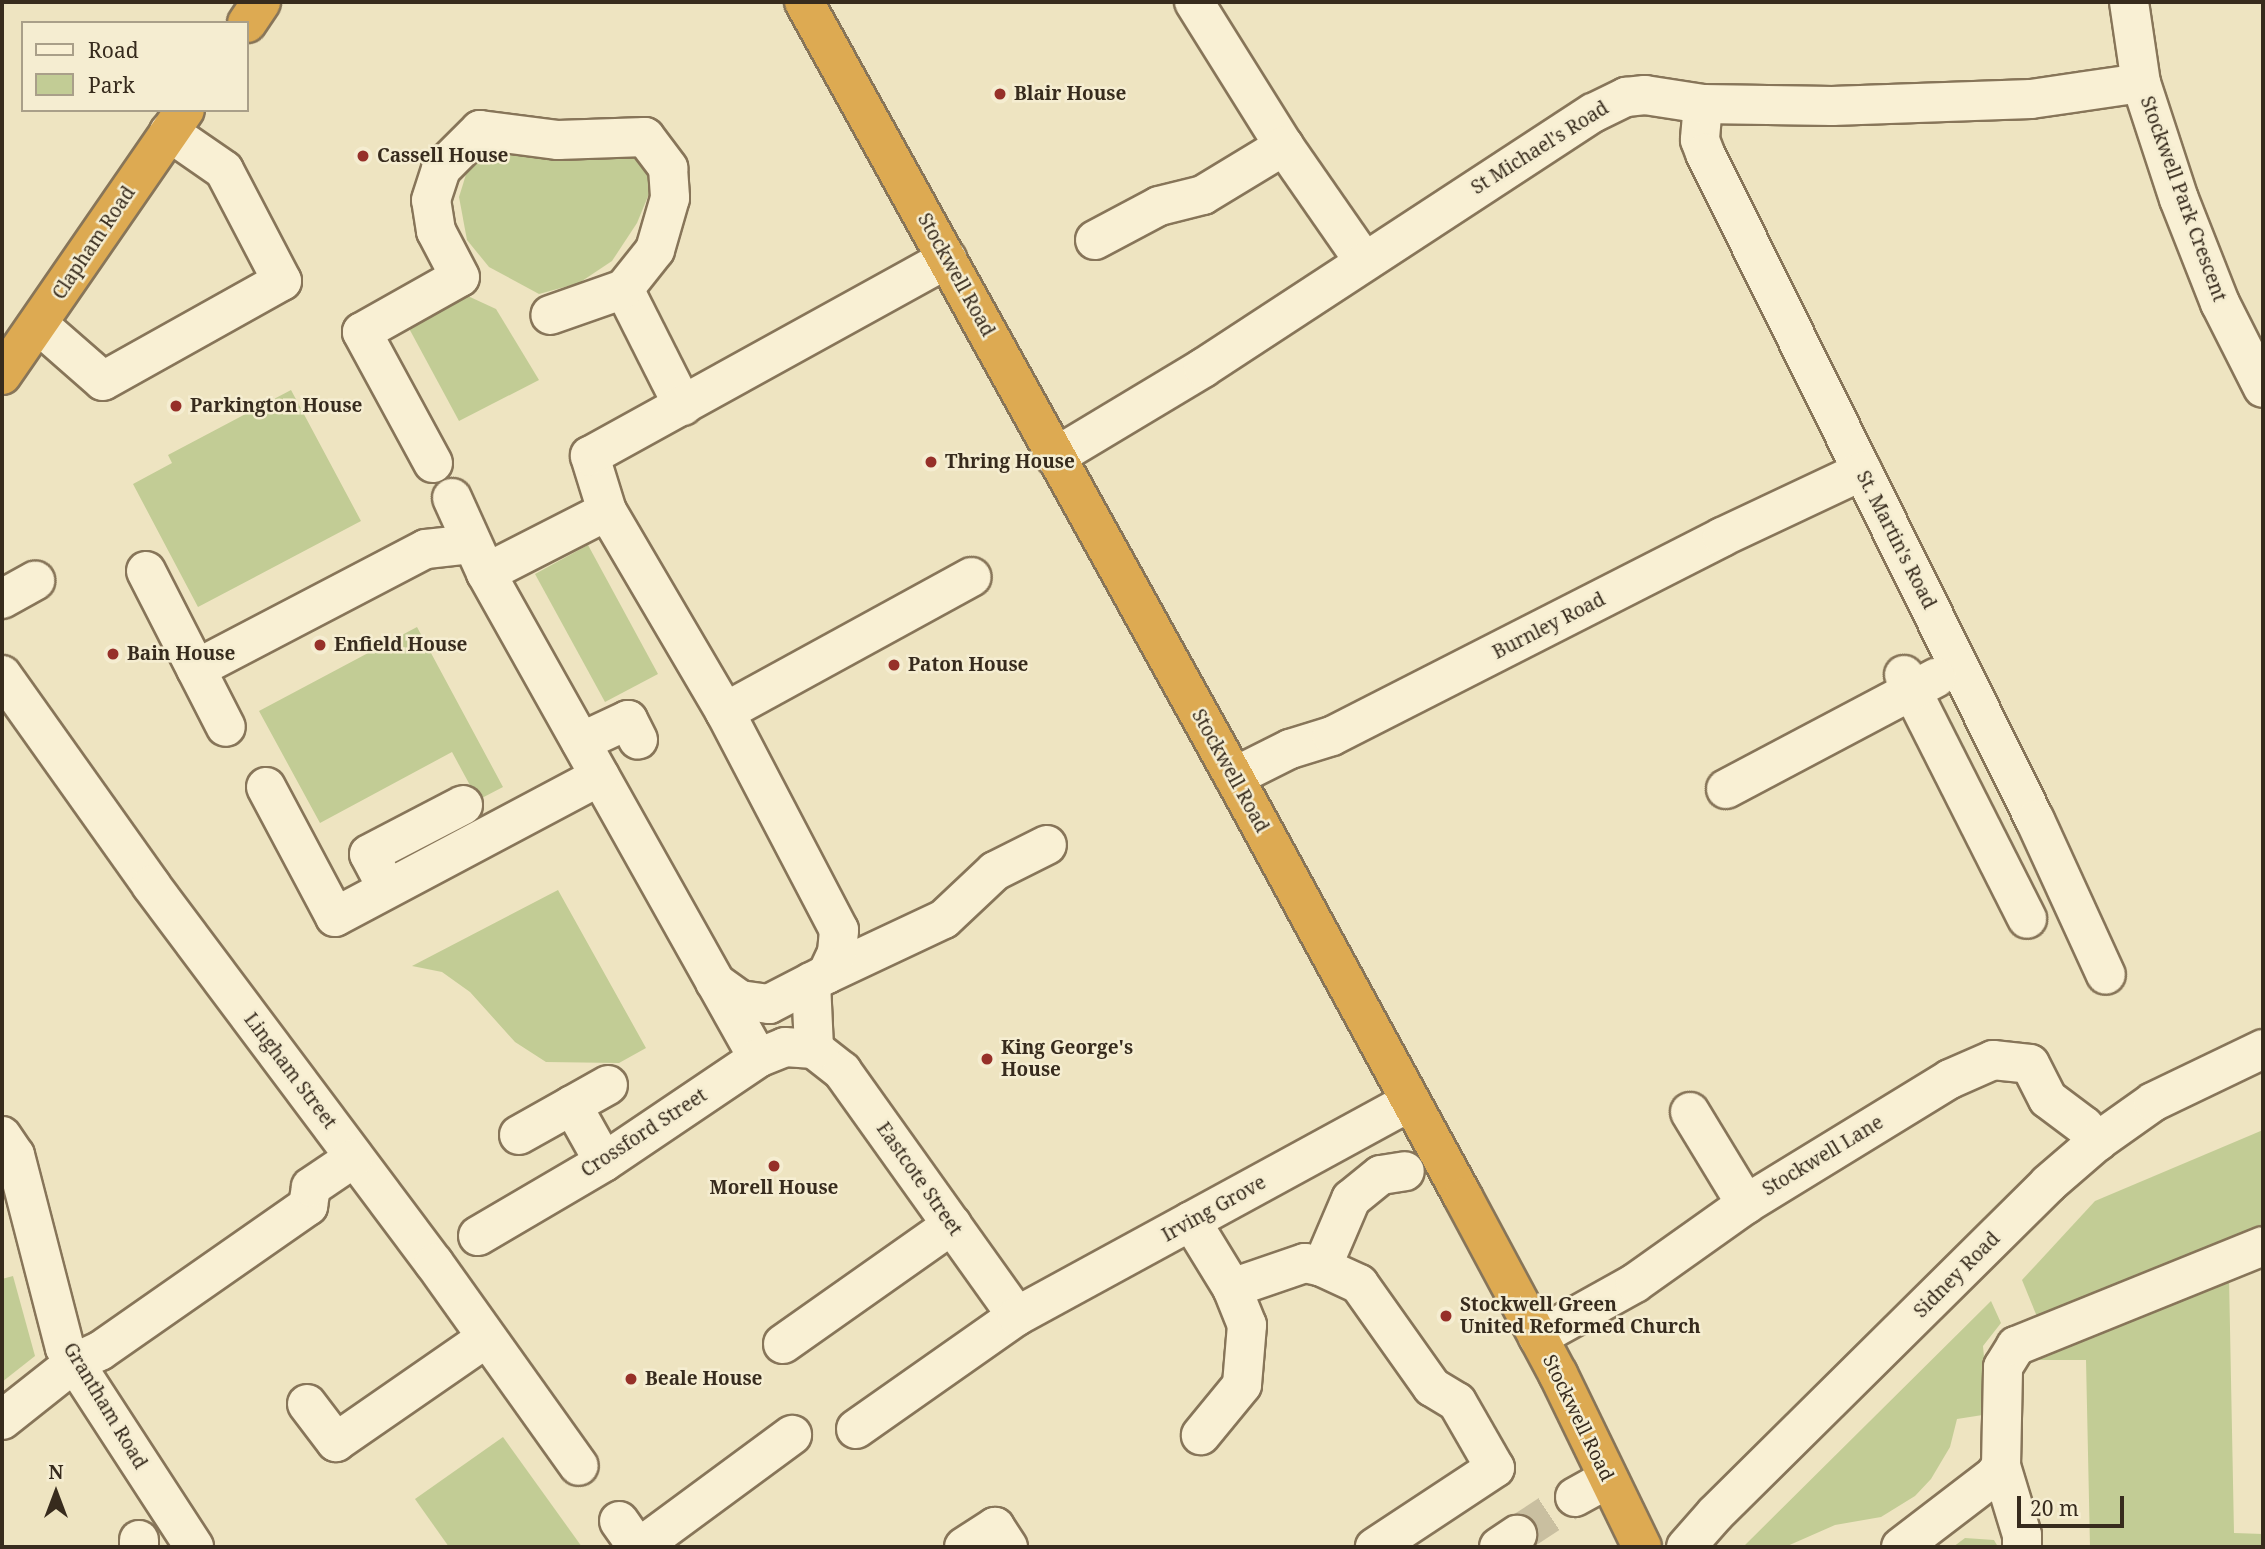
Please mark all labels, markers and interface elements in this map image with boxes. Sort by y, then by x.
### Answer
legend [21,21,248,112]
text: Road [88,36,139,64]
text: Park [88,71,135,99]
place label: Blair House [1014,83,1126,105]
marker: Blair House [992,86,1008,102]
street label: Stockwell Park Crescent [2135,93,2231,305]
street label: St Michael's Road [1467,97,1613,199]
place label: Cassell House [377,145,508,167]
marker: Cassell House [355,148,371,164]
street label: Clapham Road [48,182,140,304]
street label: Stockwell Road [913,209,999,341]
place label: Parkington House [190,395,362,417]
marker: Parkington House [168,398,184,414]
place label: Thring House [945,451,1075,473]
marker: Thring House [923,454,939,470]
street label: St. Martin's Road [1851,467,1941,613]
street label: Burnley Road [1489,588,1609,664]
place label: Enfield House [334,634,467,656]
marker: Enfield House [312,637,328,653]
place label: Bain House [127,643,235,665]
marker: Bain House [105,646,121,662]
place label: Paton House [908,654,1028,676]
marker: Paton House [886,657,902,673]
street label: Stockwell Road [1187,705,1273,837]
street label: Lingham Street [239,1009,341,1133]
place label: King George's House [1001,1037,1133,1081]
marker: King George's House [979,1051,995,1067]
street label: Crossford Street [577,1084,711,1182]
street label: Stockwell Lane [1759,1111,1887,1201]
street label: Eastcote Street [872,1118,966,1240]
marker: Morell House [766,1158,782,1174]
street label: Irving Grove [1158,1171,1270,1247]
place label: Morell House [710,1177,838,1199]
street label: Sidney Road [1909,1227,2005,1323]
place label: Stockwell Green United Reformed Church [1460,1294,1701,1338]
marker: Stockwell Green United Reformed Church [1438,1308,1454,1324]
street label: Grantham Road [58,1339,152,1473]
street label: Stockwell Road [1538,1351,1618,1485]
place label: Beale House [645,1368,762,1390]
marker: Beale House [623,1371,639,1387]
north arrow [21,1458,91,1528]
text: N [49,1459,63,1485]
scale bar [2020,1482,2127,1526]
text: 20 m [2030,1494,2079,1522]

